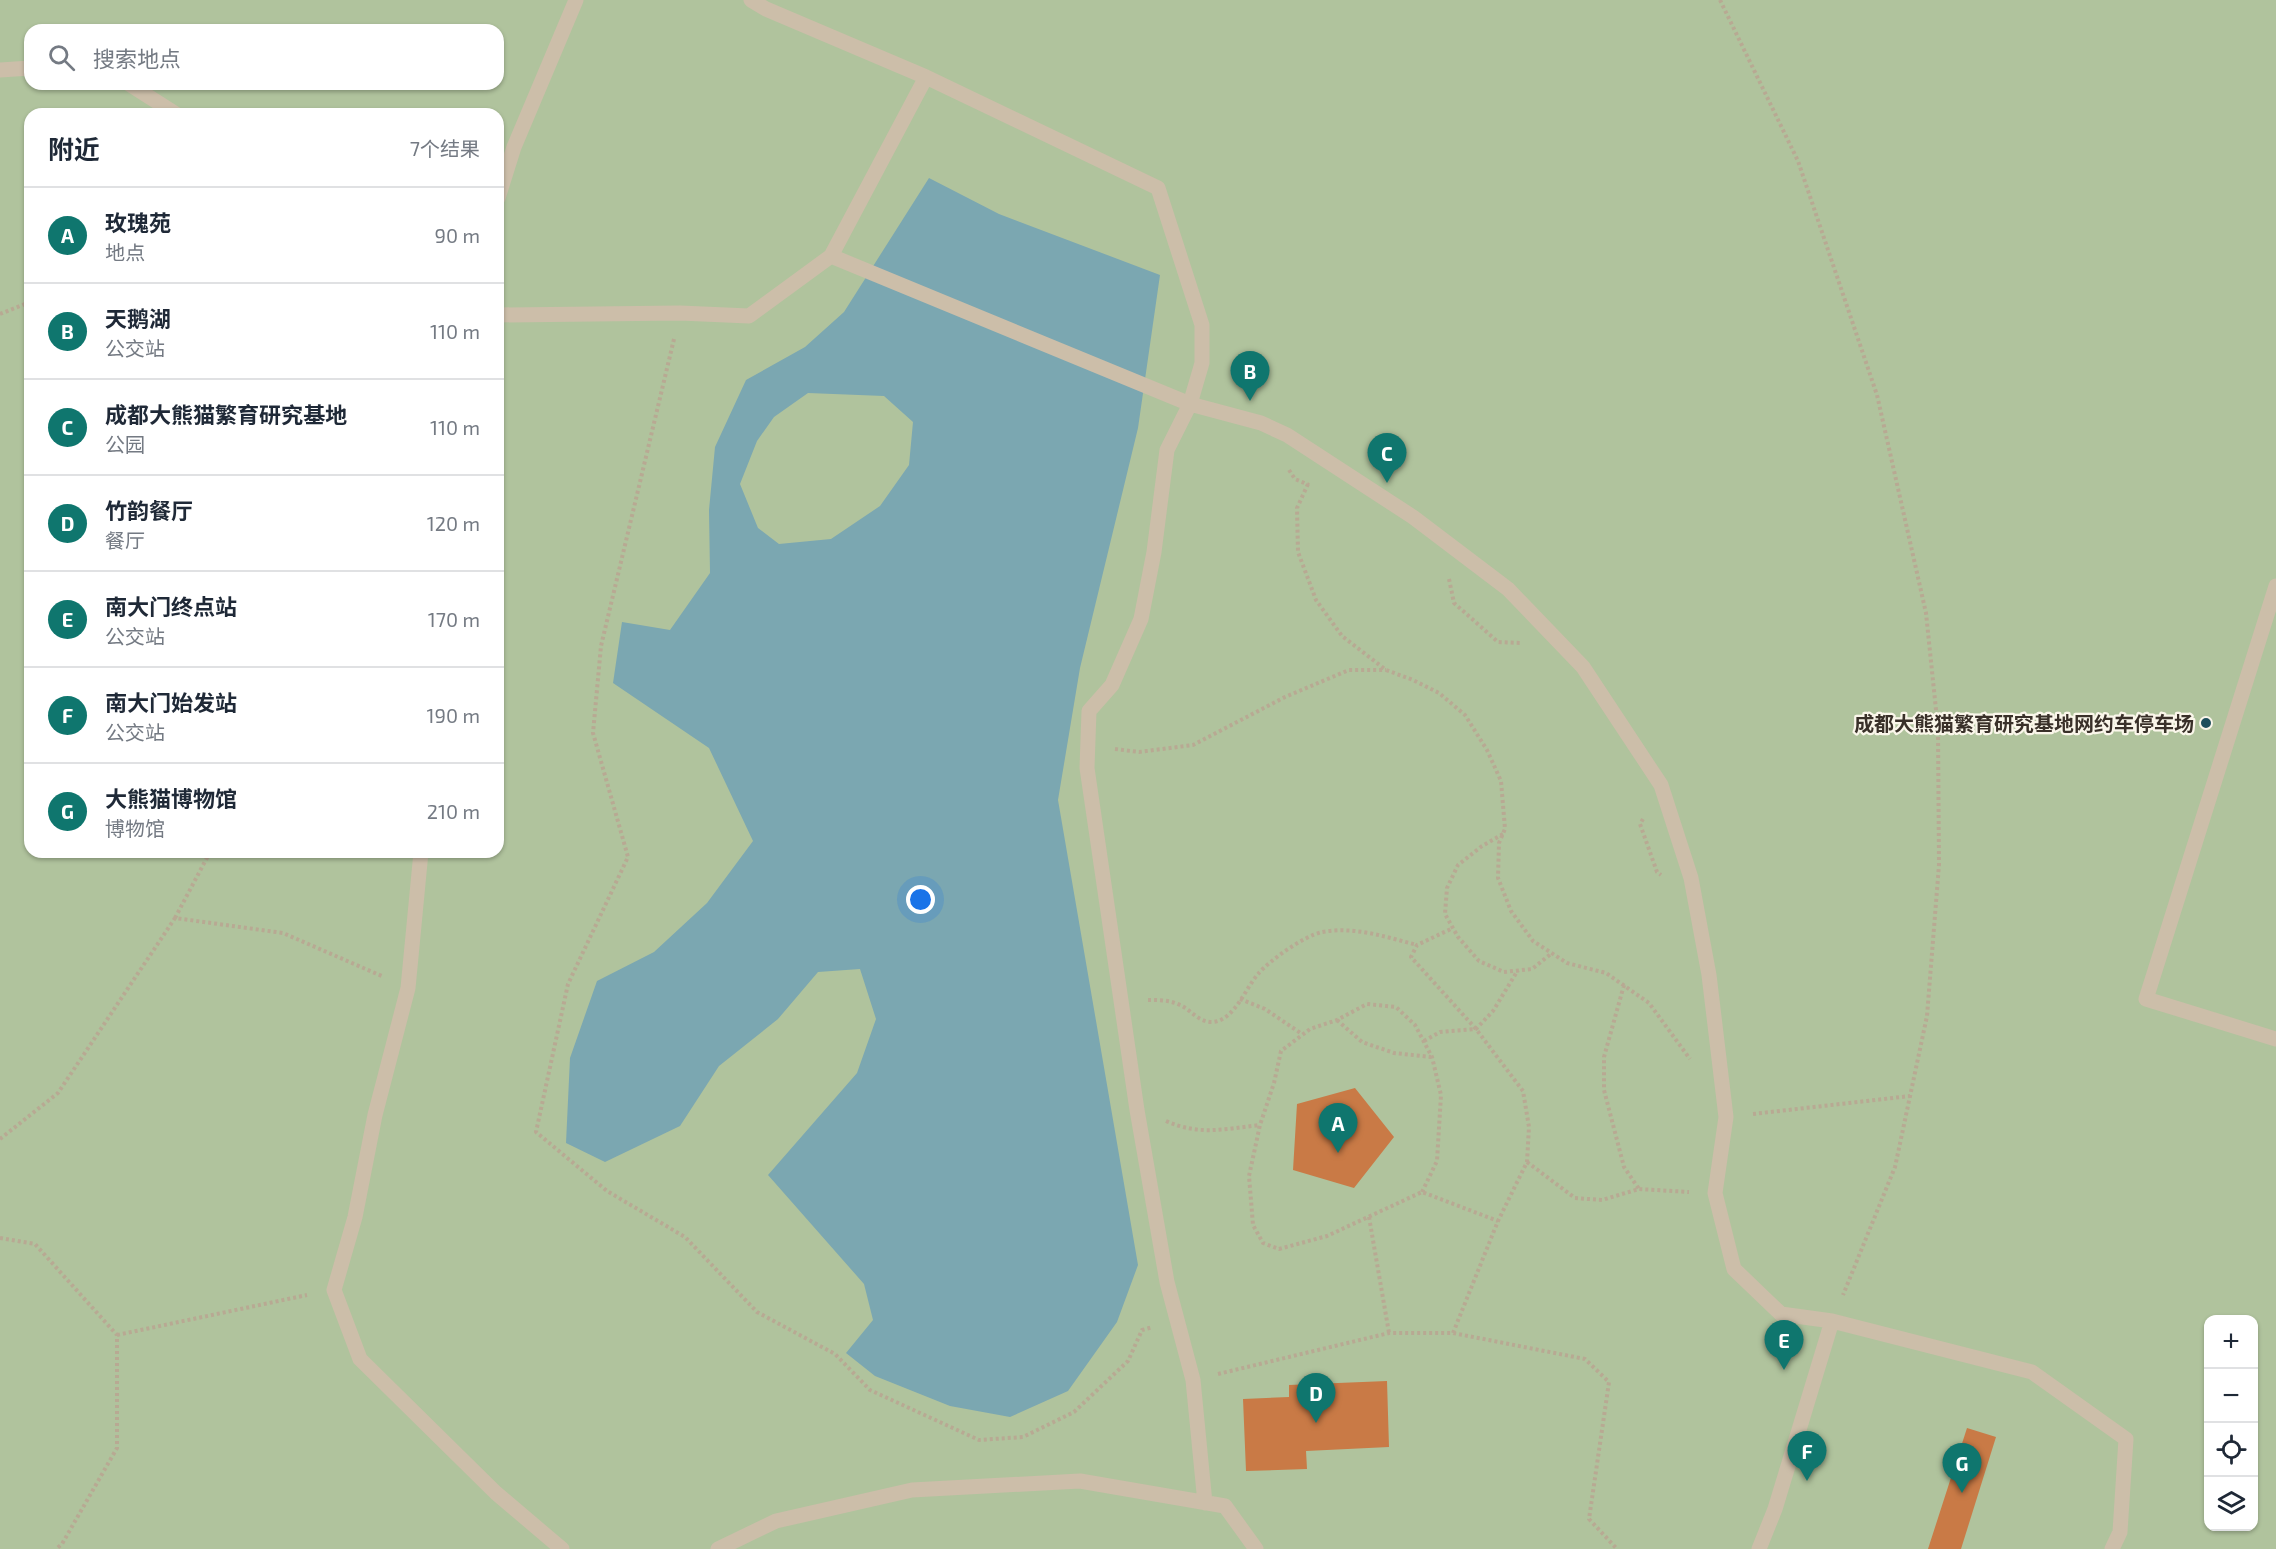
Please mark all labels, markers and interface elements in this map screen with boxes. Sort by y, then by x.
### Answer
search box [24,24,504,90]
icon: search [45,41,78,74]
text: 搜索地点 [93,45,181,71]
text: 附近 [48,133,100,164]
text: 7个结果 [410,136,480,160]
text: 玫瑰苑 [105,209,171,235]
text: A [61,223,74,247]
text: 90 m [435,223,480,247]
text: 地点 [105,240,145,264]
text: 天鹅湖 [105,305,171,331]
text: B [61,319,74,343]
text: 110 m [430,319,480,343]
text: 公交站 [105,336,165,360]
pin: B [1230,352,1270,401]
text: 成都大熊猫繁育研究基地 [105,401,347,427]
text: C [62,415,73,439]
text: 110 m [430,415,480,439]
text: 公园 [105,432,145,456]
pin: C [1368,434,1406,483]
text: 竹韵餐厅 [105,497,193,523]
text: D [61,511,74,535]
text: 120 m [427,511,480,535]
text: 餐厅 [105,528,145,552]
text: 南大门终点站 [105,593,237,619]
text: E [62,607,73,631]
text: 170 m [428,607,480,631]
text: 公交站 [105,624,165,648]
text: 南大门始发站 [105,689,237,715]
text: F [62,703,73,727]
text: 190 m [427,703,480,727]
place label: 成都大熊猫繁育研究基地网约车停车场 [1854,711,2194,735]
marker: 成都大熊猫繁育研究基地网约车停车场 [2199,716,2213,730]
text: 公交站 [105,720,165,744]
text: 大熊猫博物馆 [105,785,237,811]
text: G [61,799,74,823]
text: 210 m [427,799,480,823]
text: 博物馆 [105,816,165,840]
your location [906,885,935,914]
pin: A [1318,1104,1358,1153]
map controls [2204,1315,2258,1531]
button: + [2204,1315,2258,1369]
pin: E [1764,1320,1804,1370]
button: − [2204,1369,2258,1423]
pin: D [1296,1374,1336,1423]
button: locate [2204,1423,2258,1477]
pin: F [1788,1432,1826,1481]
pin: G [1942,1444,1982,1493]
button: layers [2204,1477,2258,1531]

